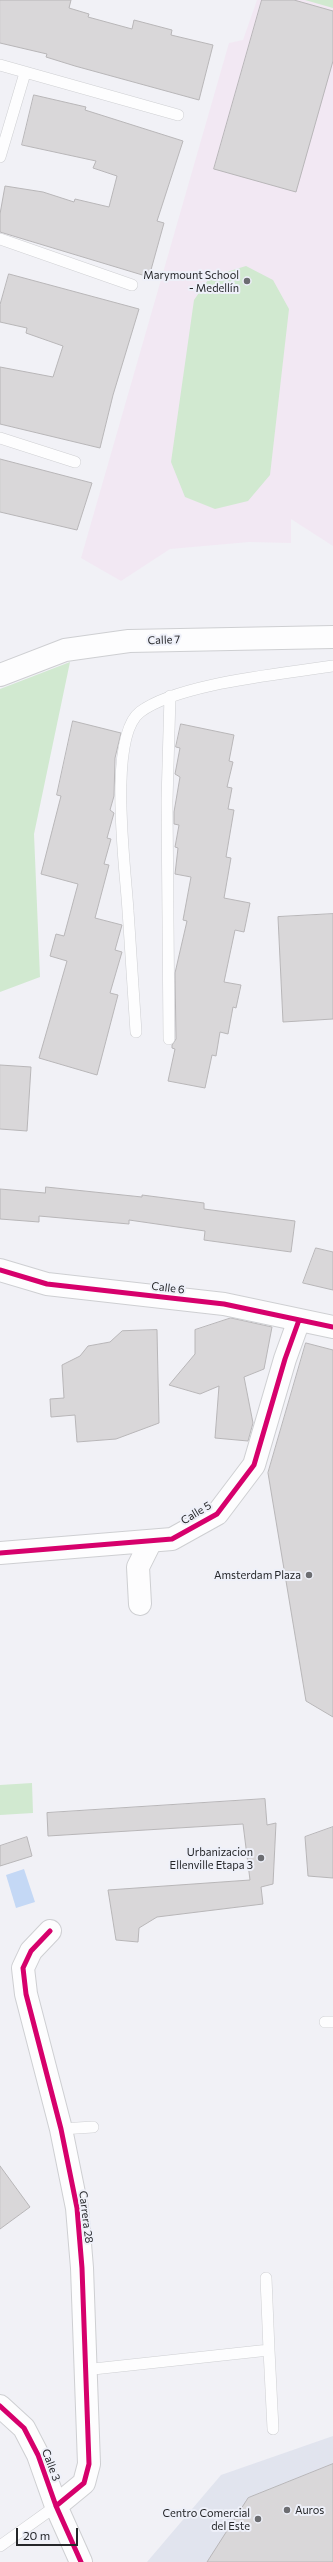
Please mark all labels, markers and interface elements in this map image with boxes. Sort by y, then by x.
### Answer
place label: Marymount School - Medellín [143,268,239,294]
marker: Marymount School - Medellín [242,276,252,286]
street label: Calle 7 [147,633,181,647]
street label: Calle 6 [151,1279,185,1297]
street label: Calle 5 [178,1499,214,1527]
place label: Amsterdam Plaza [214,1568,301,1582]
marker: Amsterdam Plaza [304,1570,314,1580]
place label: Urbanizacion Ellenville Etapa 3 [170,1845,253,1871]
marker: Urbanizacion Ellenville Etapa 3 [256,1853,266,1863]
street label: Carrera 28 [76,2190,96,2244]
street label: Calle 3 [39,2447,63,2483]
place label: Auros [295,2503,324,2517]
marker: Auros [282,2505,292,2515]
place label: Centro Comercial del Este [162,2506,250,2532]
marker: Centro Comercial del Este [253,2514,263,2524]
scale bar [18,2520,80,2546]
text: 20 m [23,2528,50,2542]

